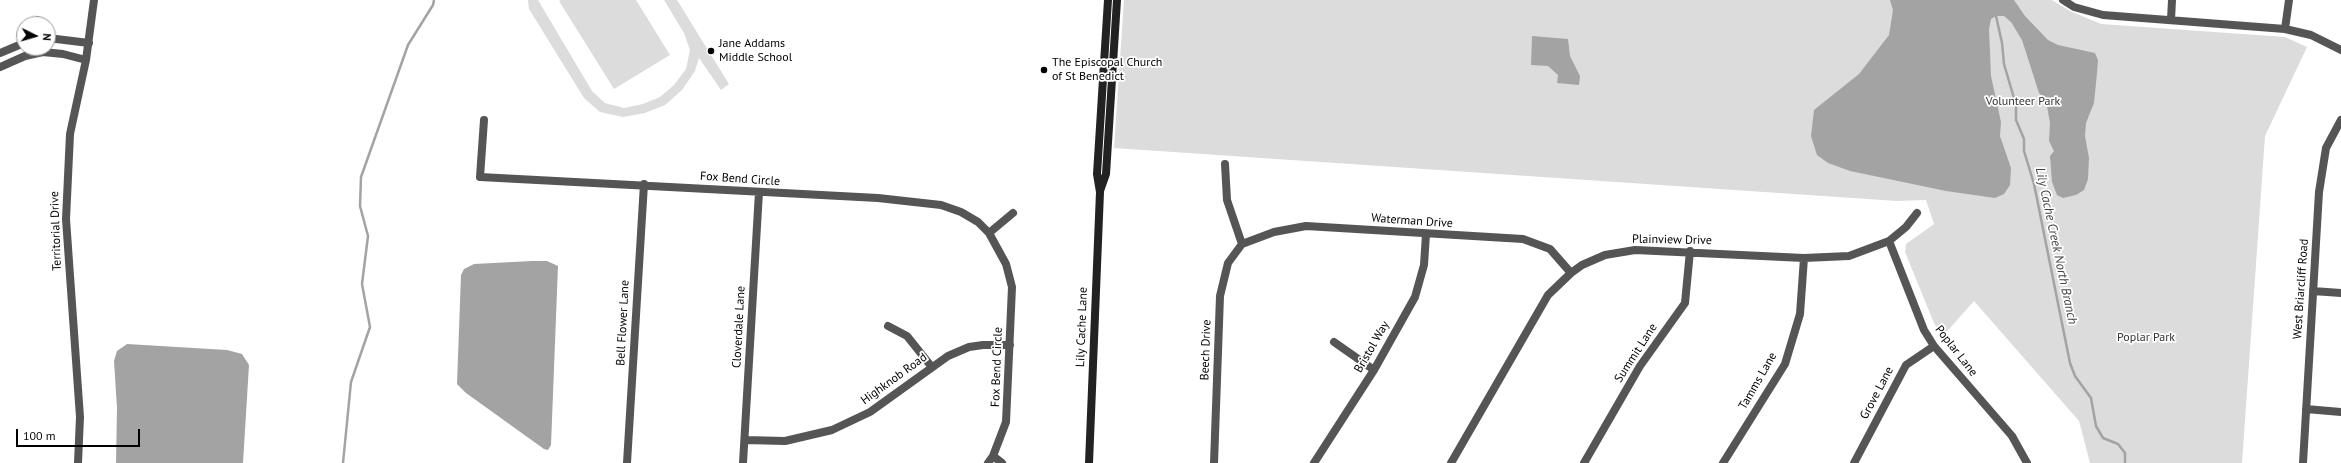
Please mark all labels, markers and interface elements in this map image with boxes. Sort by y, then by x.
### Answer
north arrow [16,16,56,56]
text: N [40,33,54,41]
place label: Jane Addams Middle School [719,37,792,65]
marker: Jane Addams Middle School [706,46,716,56]
place label: The Episcopal Church of St Benedict [1052,56,1162,84]
marker: The Episcopal Church of St Benedict [1039,65,1049,75]
park label: Volunteer Park [1986,95,2060,109]
water label: Lily Cache Creek North Branch [2032,166,2080,326]
street label: Fox Bend Circle [699,169,781,189]
street label: Territorial Drive [47,191,65,271]
street label: Waterman Drive [1371,211,1453,231]
street label: Plainview Drive [1632,232,1712,248]
street label: West Briarcliff Road [2290,238,2312,340]
street label: Bell Flower Lane [614,280,632,366]
street label: Cloverdale Lane [730,286,748,368]
street label: Lily Cache Lane [1073,287,1091,367]
street label: Beech Drive [1198,319,1214,381]
street label: Bristol Way [1351,319,1393,375]
street label: Summit Lane [1612,321,1660,385]
street label: Poplar Lane [1932,323,1980,379]
street label: Fox Bend Circle [988,327,1006,407]
park label: Poplar Park [2117,331,2175,345]
street label: Highknob Road [858,350,930,408]
street label: Tamms Lane [1736,350,1780,412]
street label: Grove Lane [1857,364,1897,422]
scale bar [18,421,142,447]
text: 100 m [23,428,56,443]

